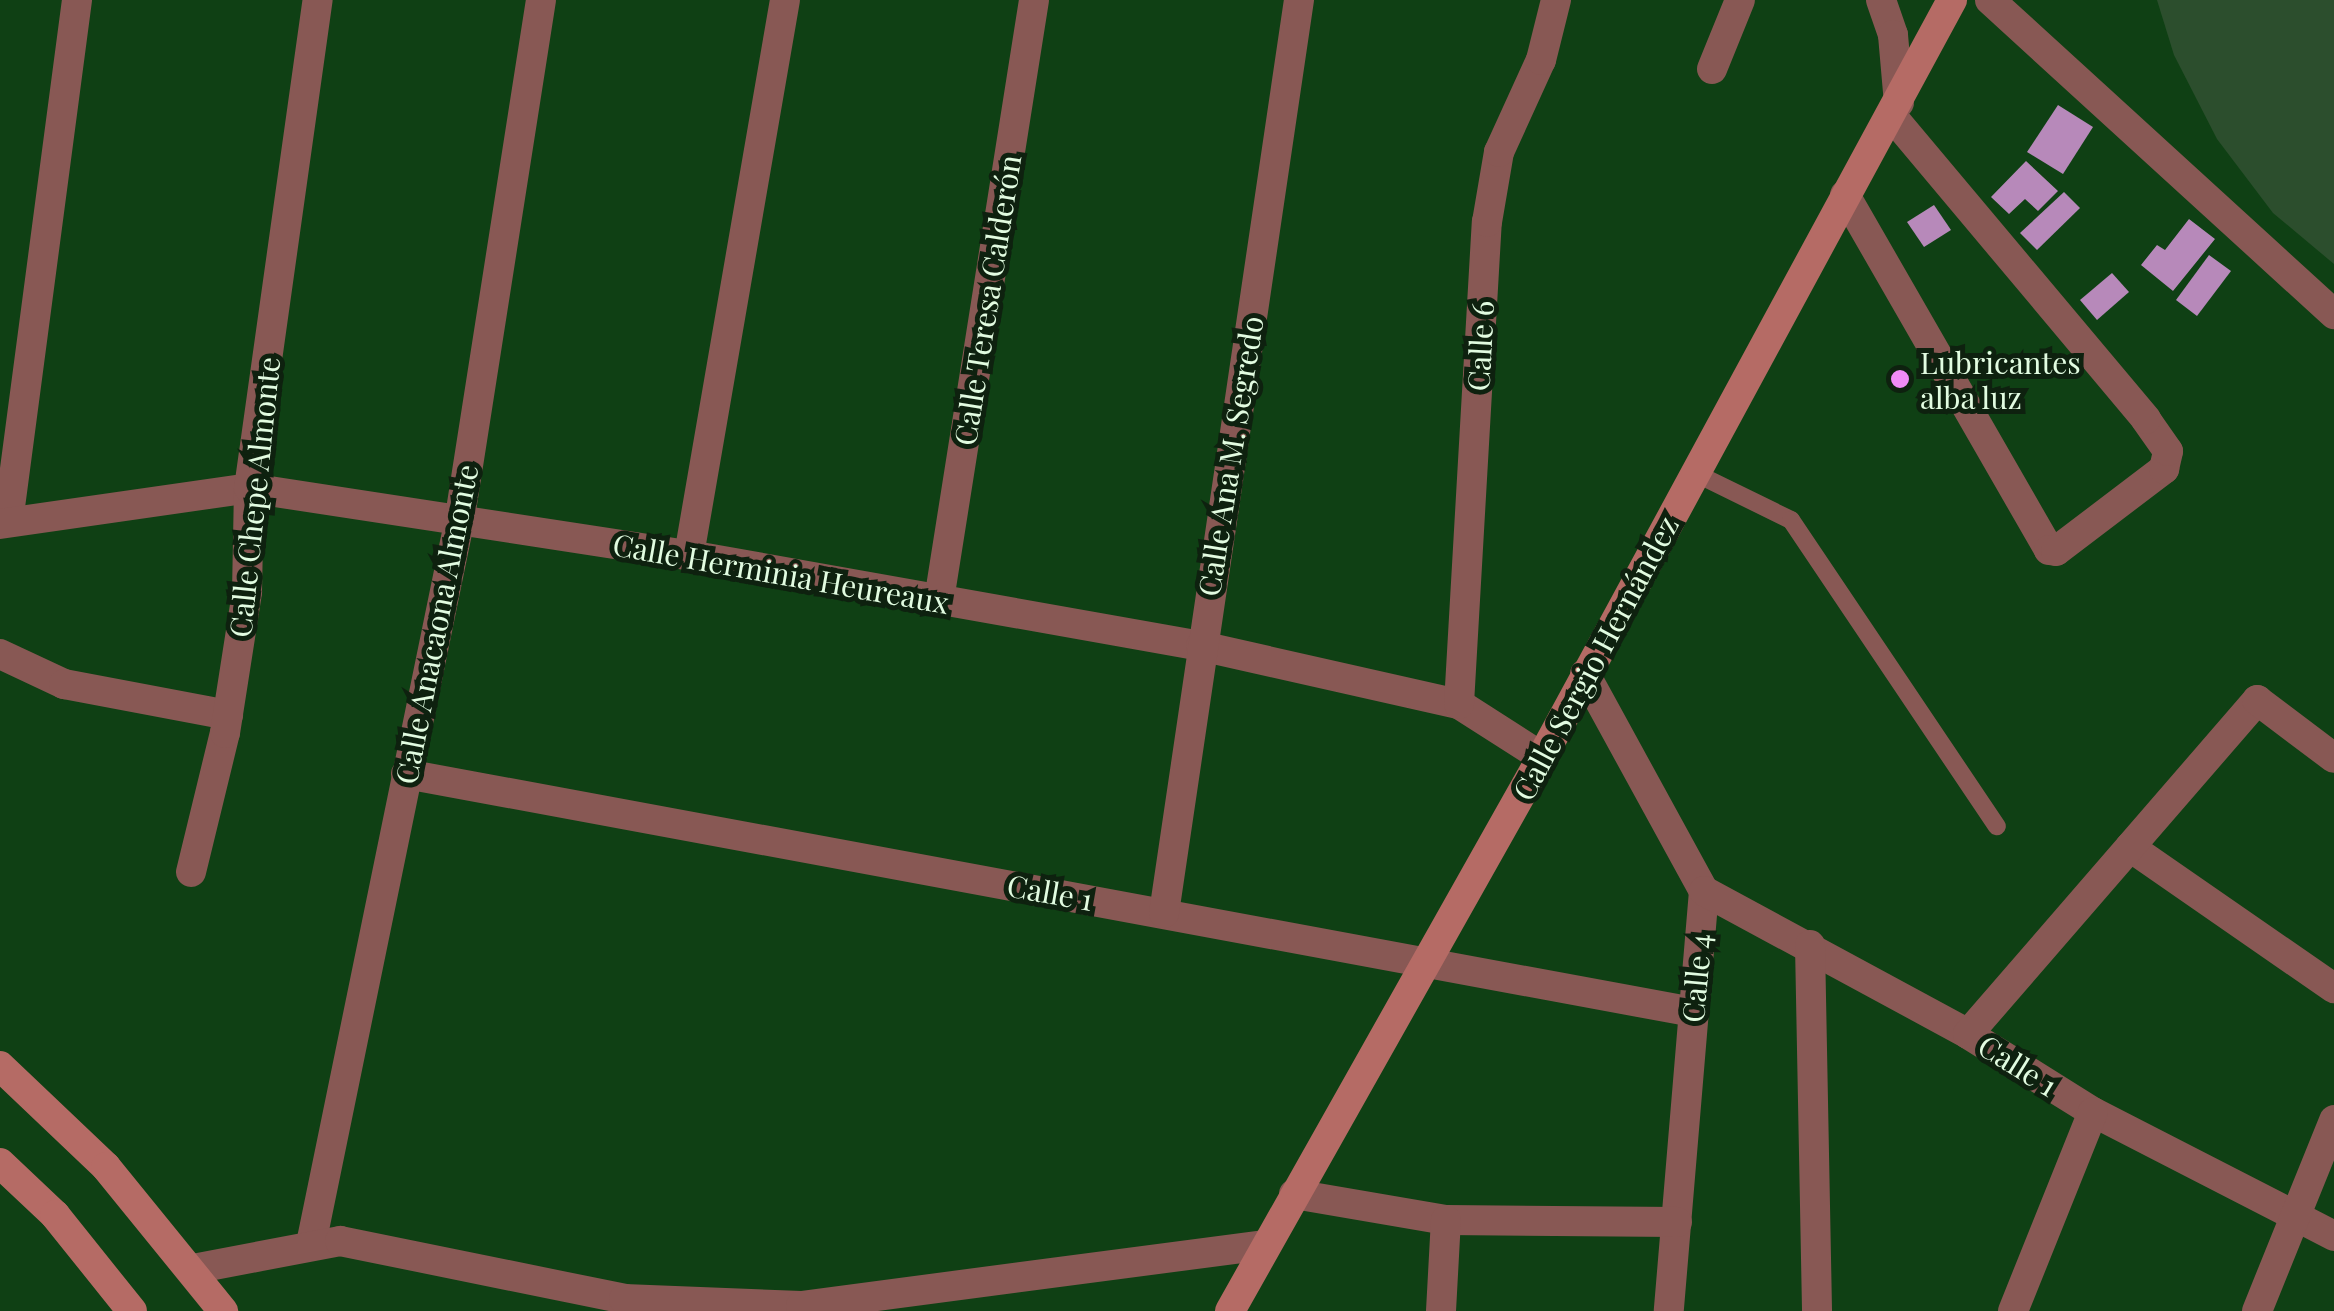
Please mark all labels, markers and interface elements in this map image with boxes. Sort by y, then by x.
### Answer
street label: Calle Teresa Calderón [946,152,1028,448]
street label: Calle 6 [1460,300,1500,392]
street label: Calle Ana M. Segredo [1190,313,1270,599]
place label: Lubricantes alba luz [1920,344,2081,414]
street label: Calle Chepe Almonte [221,354,287,640]
marker: Lubricantes alba luz [1889,368,1911,390]
street label: Calle Anacaona Almonte [387,460,485,788]
street label: Calle Sergio Hernández [1505,510,1685,806]
street label: Calle Herminia Heureaux [610,526,952,620]
street label: Calle 1 [1004,867,1096,917]
street label: Calle 4 [1674,932,1718,1024]
street label: Calle 1 [1972,1027,2064,1103]

